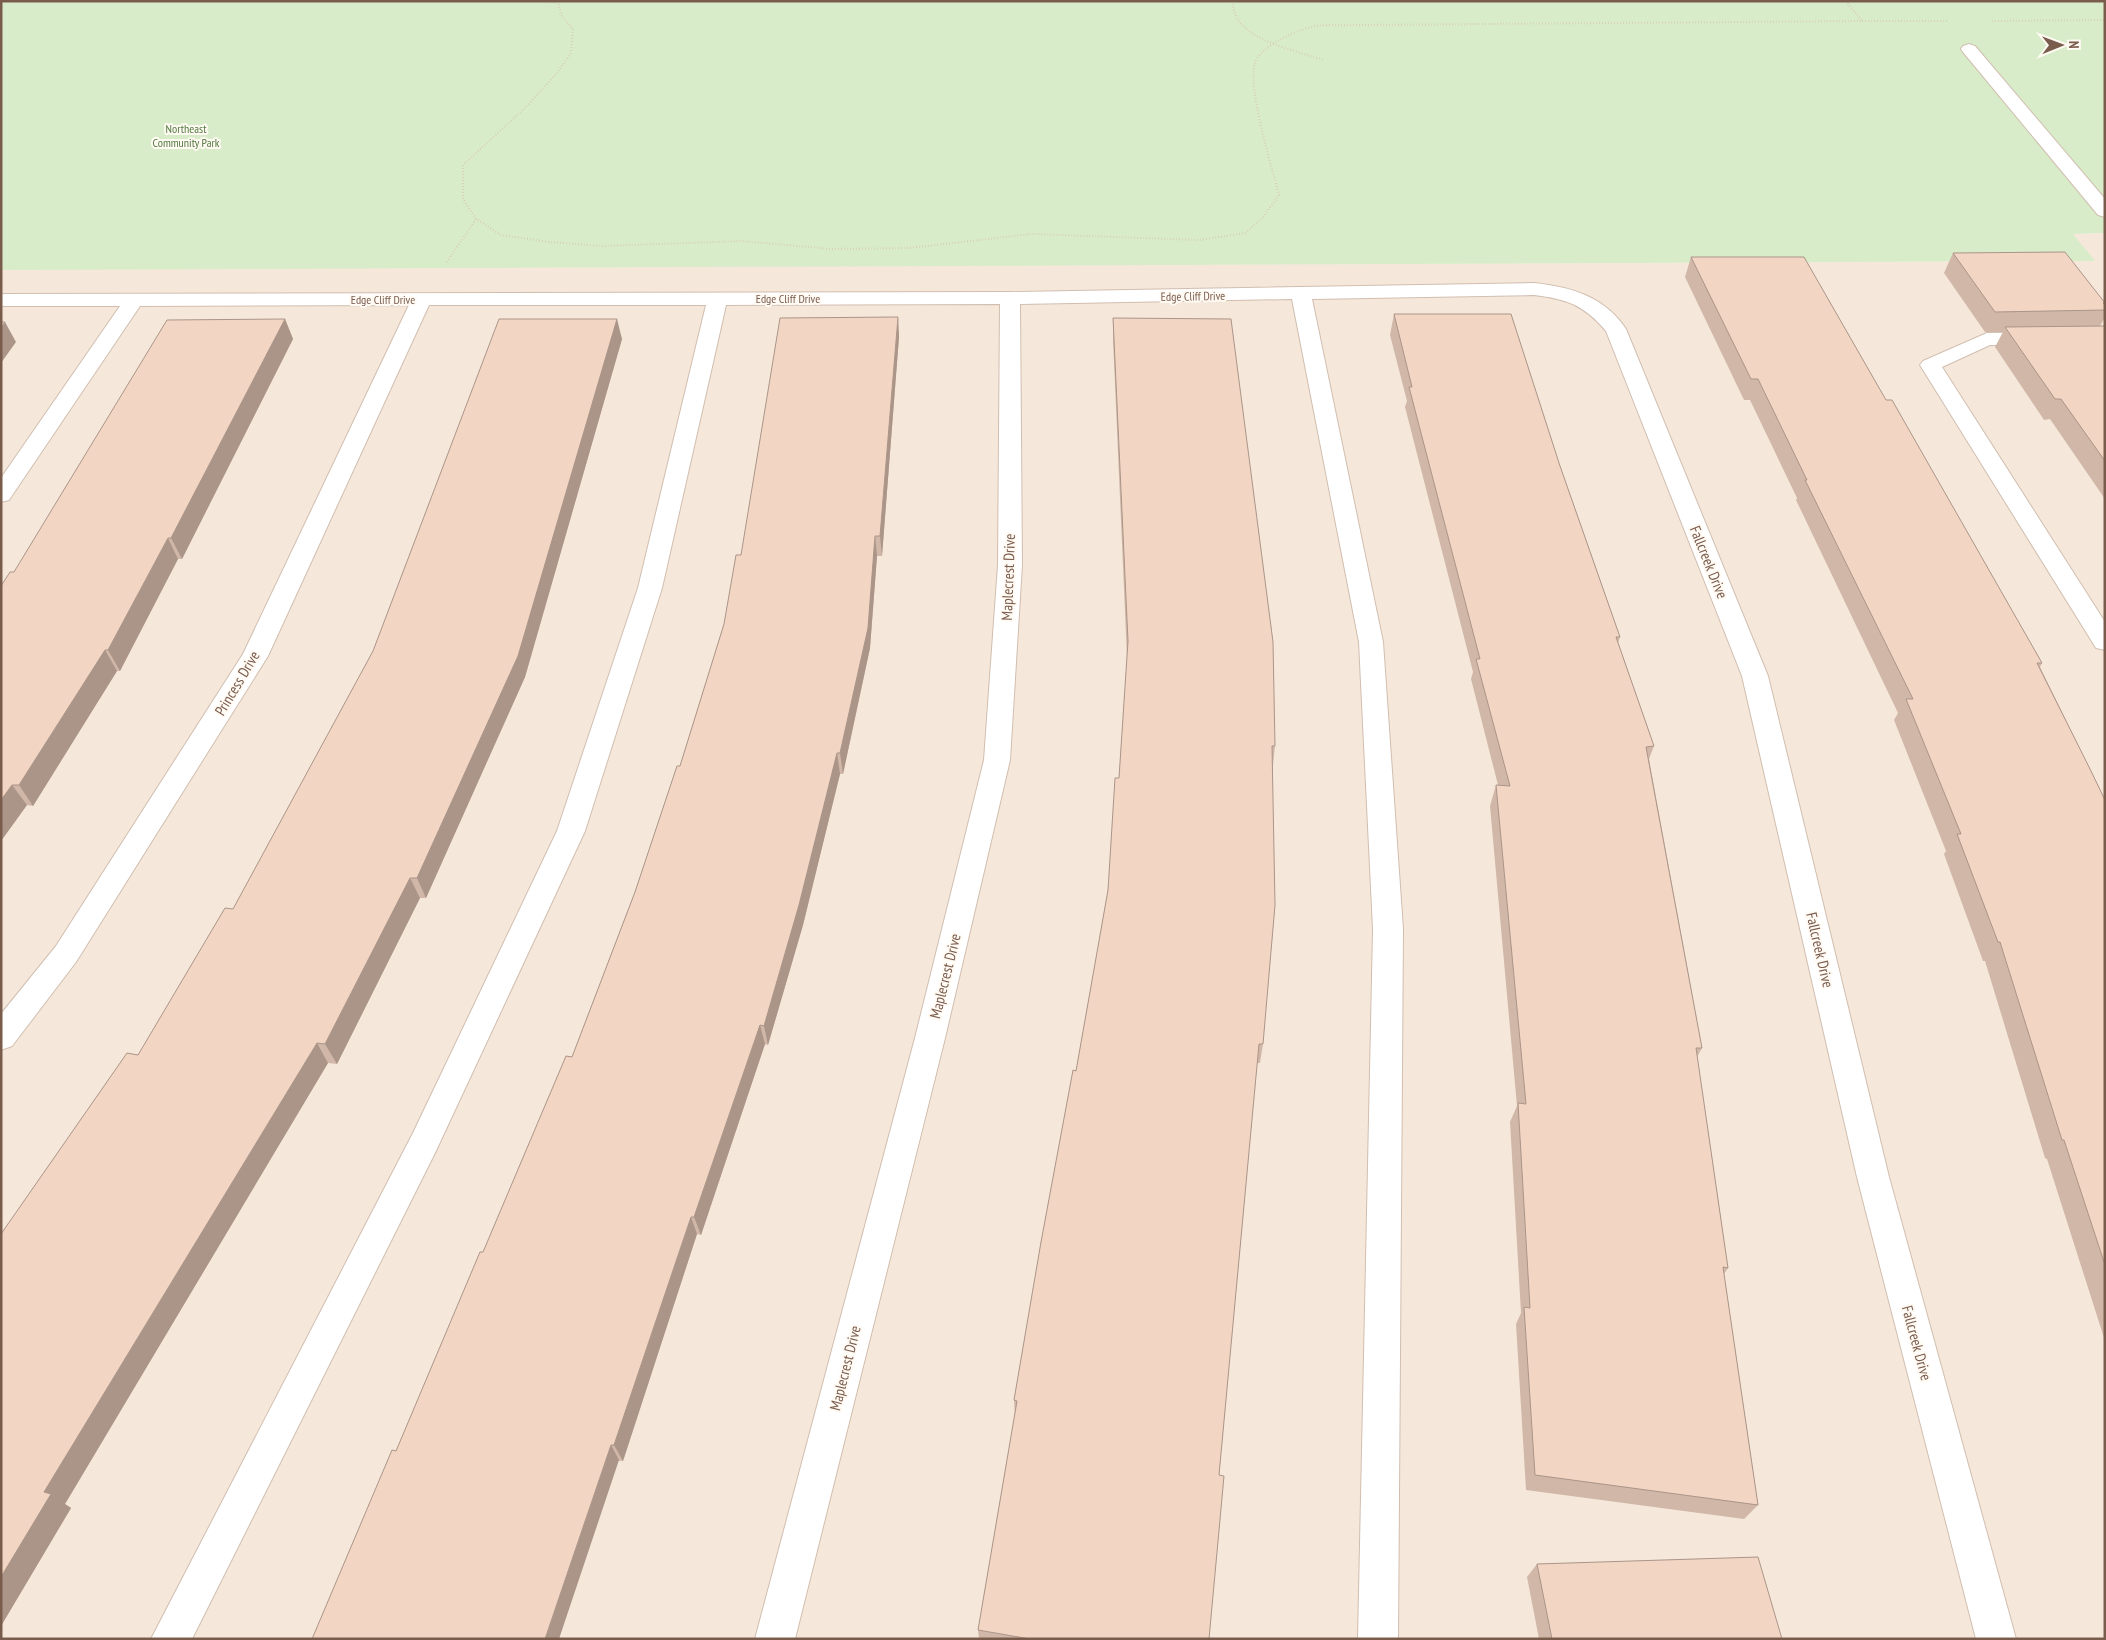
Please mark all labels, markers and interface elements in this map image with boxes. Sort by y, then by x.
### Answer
north arrow [2036,20,2086,70]
text: N [2065,41,2083,49]
park label: Northeast Community Park [153,121,220,150]
street label: Edge Cliff Drive [1161,288,1225,304]
street label: Edge Cliff Drive [756,291,820,306]
street label: Edge Cliff Drive [351,292,415,307]
street label: Fallcreek Drive [1686,523,1732,601]
street label: Maplecrest Drive [997,533,1019,621]
street label: Princess Drive [210,647,264,719]
street label: Fallcreek Drive [1802,910,1838,990]
street label: Maplecrest Drive [925,932,965,1020]
street label: Fallcreek Drive [1898,1303,1936,1383]
street label: Maplecrest Drive [825,1324,865,1412]

